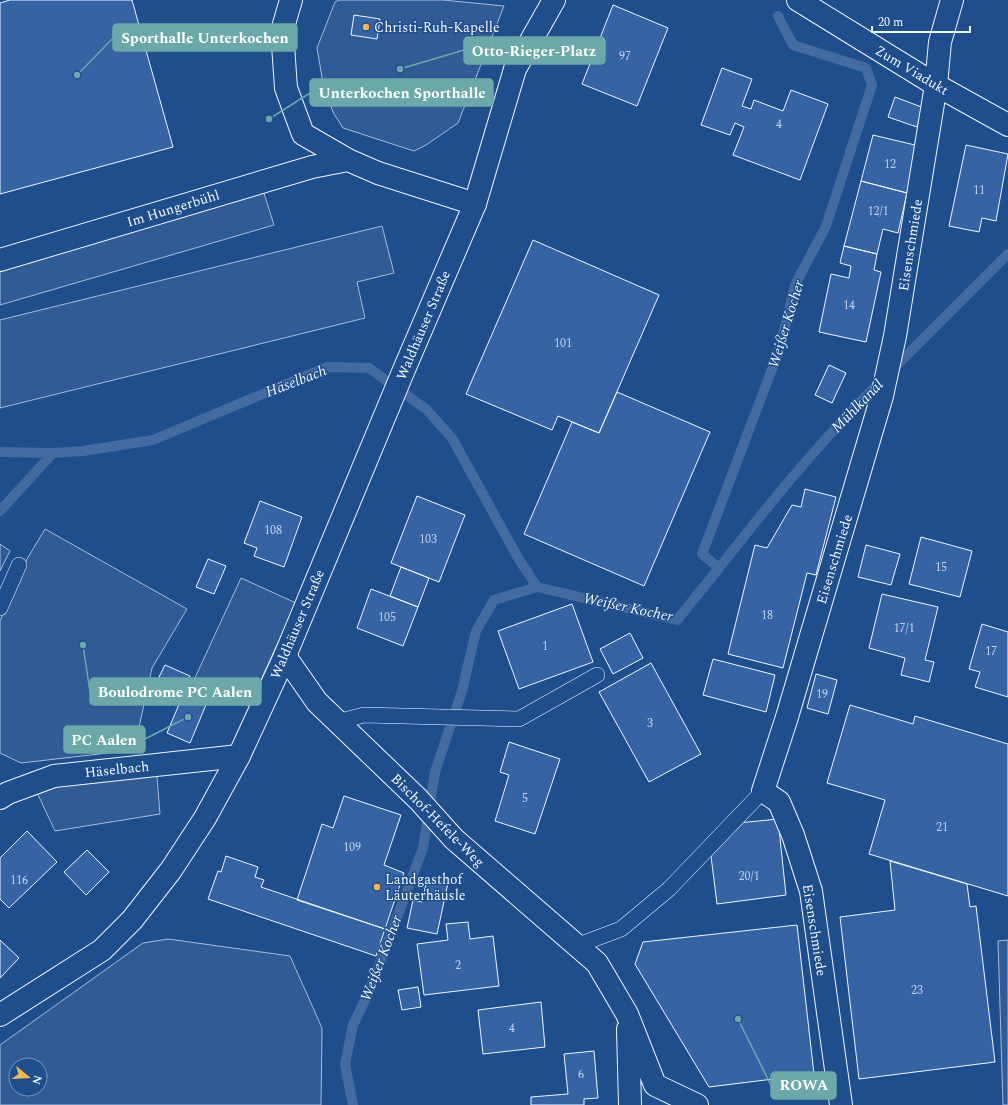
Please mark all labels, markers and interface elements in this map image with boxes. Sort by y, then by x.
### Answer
scale bar [872,8,970,34]
text: 20 m [878,13,903,32]
place label: Christi-Ruh-Kapelle [374,17,500,38]
marker: Christi-Ruh-Kapelle [361,22,371,32]
callout: Sporthalle Unterkochen [113,24,297,51]
text: Sporthalle Unterkochen [121,27,289,50]
callout: Otto-Rieger-Platz [464,37,605,64]
text: Otto-Rieger-Platz [472,40,596,63]
street label: Zum Viadukt [871,40,952,101]
house number: 97 [619,47,631,66]
callout: Unterkochen Sporthalle [310,79,493,106]
text: Unterkochen Sporthalle [318,82,486,105]
house number: 4 [776,115,782,134]
house number: 12 [884,155,896,174]
house number: 11 [973,181,985,200]
street label: Im Hungerbühl [124,184,222,233]
street label: Eisenschmiede [893,197,928,293]
house number: 12/1 [867,202,889,221]
street label: Waldhäuser Straße [391,267,456,383]
water label: Weißer Kocher [762,277,811,371]
house number: 14 [843,296,855,315]
house number: 101 [554,334,572,353]
water label: Häselbach [262,359,330,404]
water label: Mühlkanal [826,374,889,438]
street label: Eisenschmiede [811,511,858,607]
house number: 108 [264,521,282,540]
house number: 103 [419,530,437,549]
house number: 15 [935,558,947,577]
street label: Waldhäuser Straße [265,566,330,682]
water label: Weißer Kocher [581,587,676,628]
house number: 18 [761,606,773,625]
house number: 105 [378,608,396,627]
house number: 17/1 [893,619,915,638]
house number: 1 [542,637,548,656]
house number: 17 [985,642,997,661]
callout: Boulodrome PC Aalen [90,678,261,705]
text: Boulodrome PC Aalen [98,681,252,704]
house number: 19 [816,685,828,704]
house number: 3 [647,714,653,733]
callout: PC Aalen [64,726,145,753]
text: PC Aalen [71,729,137,752]
street label: Häselbach [84,756,150,783]
street label: Bischof-Hefele-Weg [386,769,489,872]
house number: 5 [522,789,528,808]
house number: 21 [936,818,948,837]
house number: 109 [343,838,361,857]
house number: 20/1 [738,867,760,886]
place label: Landgasthof Läuterhäusle [385,869,466,906]
house number: 116 [10,871,28,890]
marker: Landgasthof Läuterhäusle [372,882,382,892]
street label: Eisenschmiede [797,882,832,978]
water label: Weißer Kocher [354,911,409,1005]
house number: 2 [455,956,461,975]
house number: 23 [911,981,923,1000]
house number: 4 [509,1019,515,1038]
north arrow [8,1057,48,1097]
house number: 6 [578,1065,584,1084]
callout: ROWA [771,1072,836,1099]
text: N [28,1073,47,1087]
text: ROWA [780,1074,829,1097]

